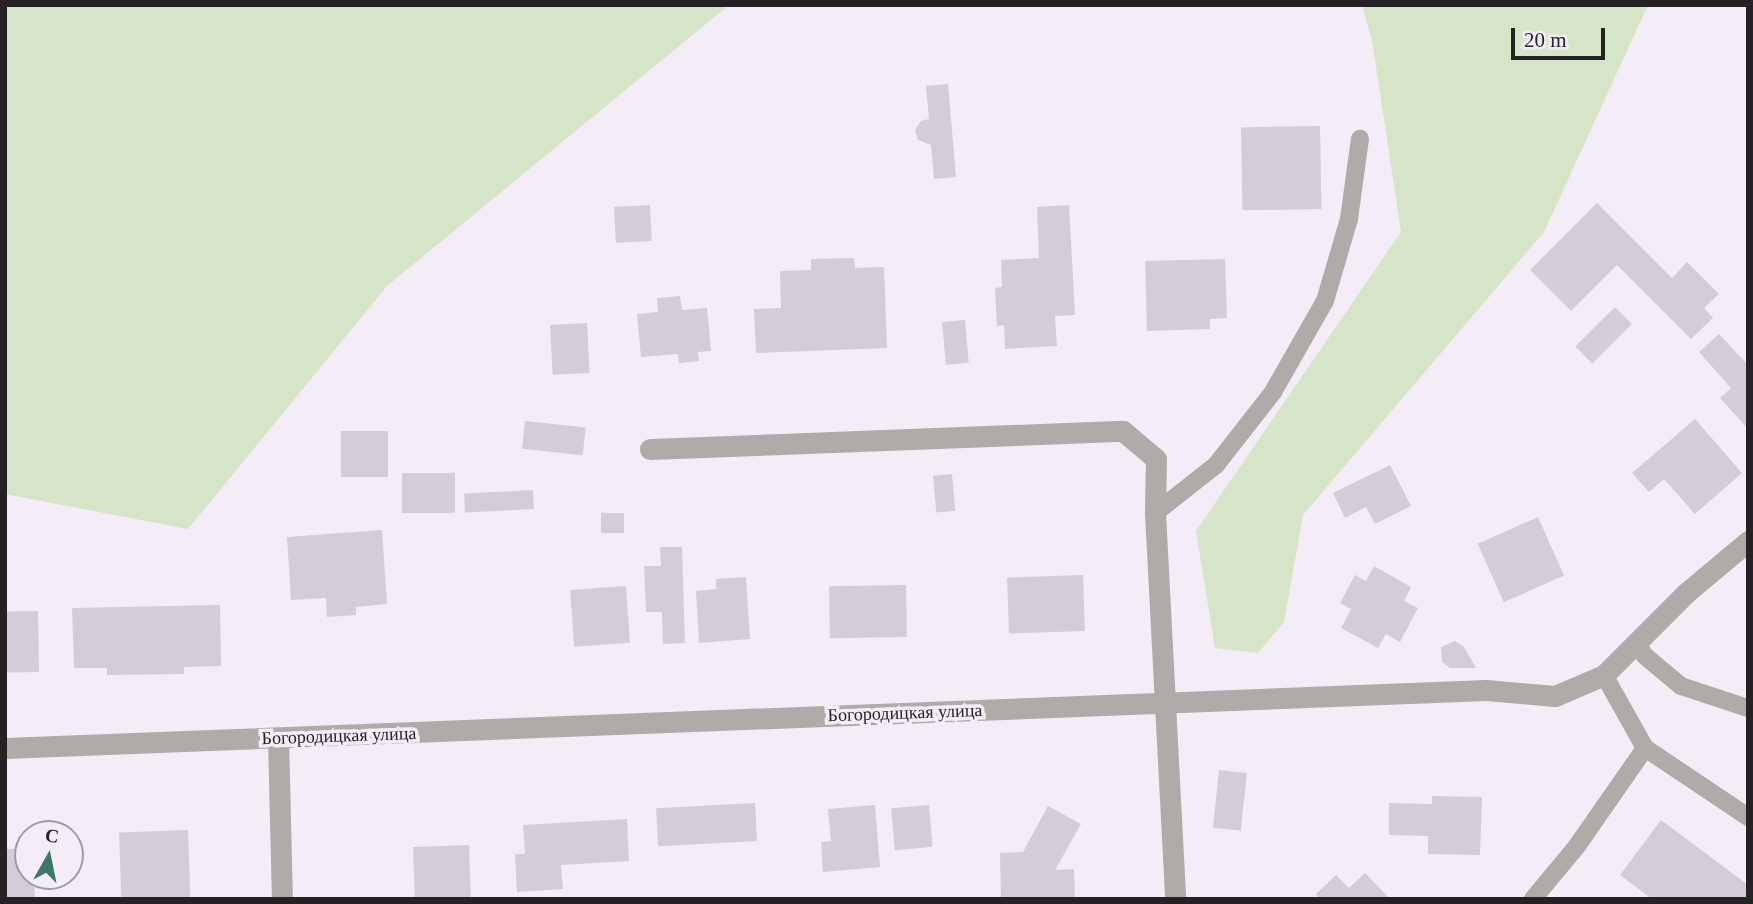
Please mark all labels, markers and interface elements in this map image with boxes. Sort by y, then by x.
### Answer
scale bar [1515,14,1610,58]
text: 20 m [1524,28,1567,52]
street label: Богородицкая улица [827,700,983,726]
street label: Богородицкая улица [261,723,417,749]
north arrow [14,820,84,890]
text: С [44,824,60,847]

